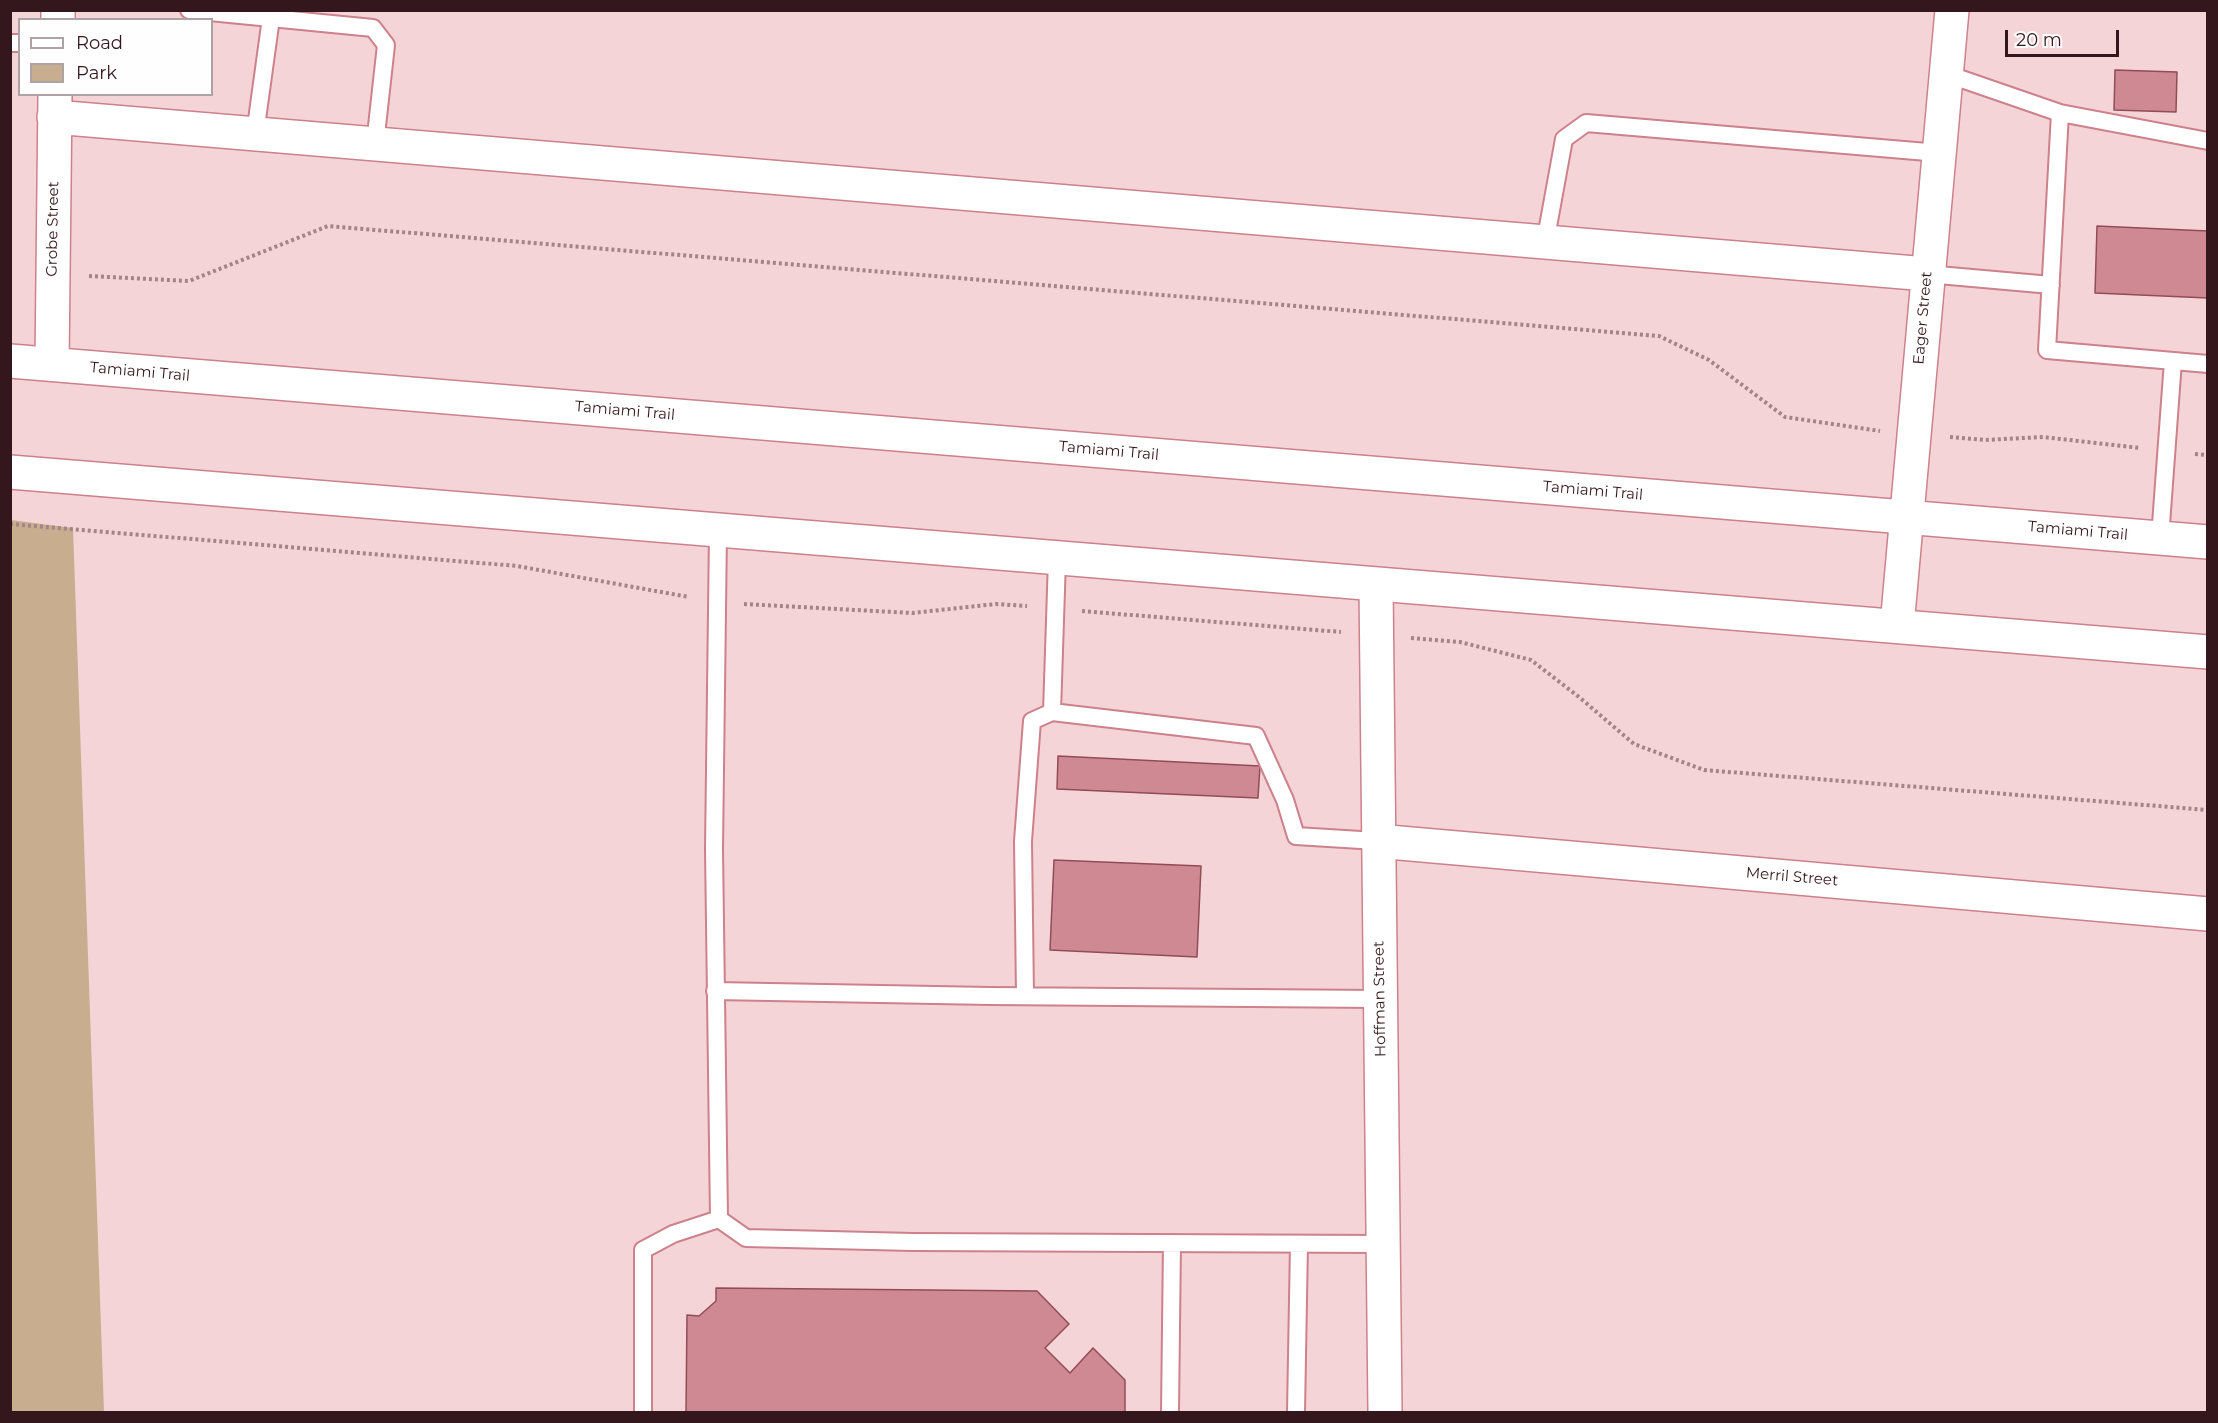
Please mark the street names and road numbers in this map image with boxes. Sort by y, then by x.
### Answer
street label: Grobe Street [43,181,63,277]
street label: Eager Street [1910,271,1936,365]
street label: Tamiami Trail [89,359,191,385]
street label: Tamiami Trail [574,398,676,424]
street label: Tamiami Trail [1058,438,1160,464]
street label: Tamiami Trail [1542,478,1644,504]
street label: Tamiami Trail [2027,518,2129,544]
street label: Merril Street [1745,864,1839,890]
street label: Hoffman Street [1370,941,1390,1057]

